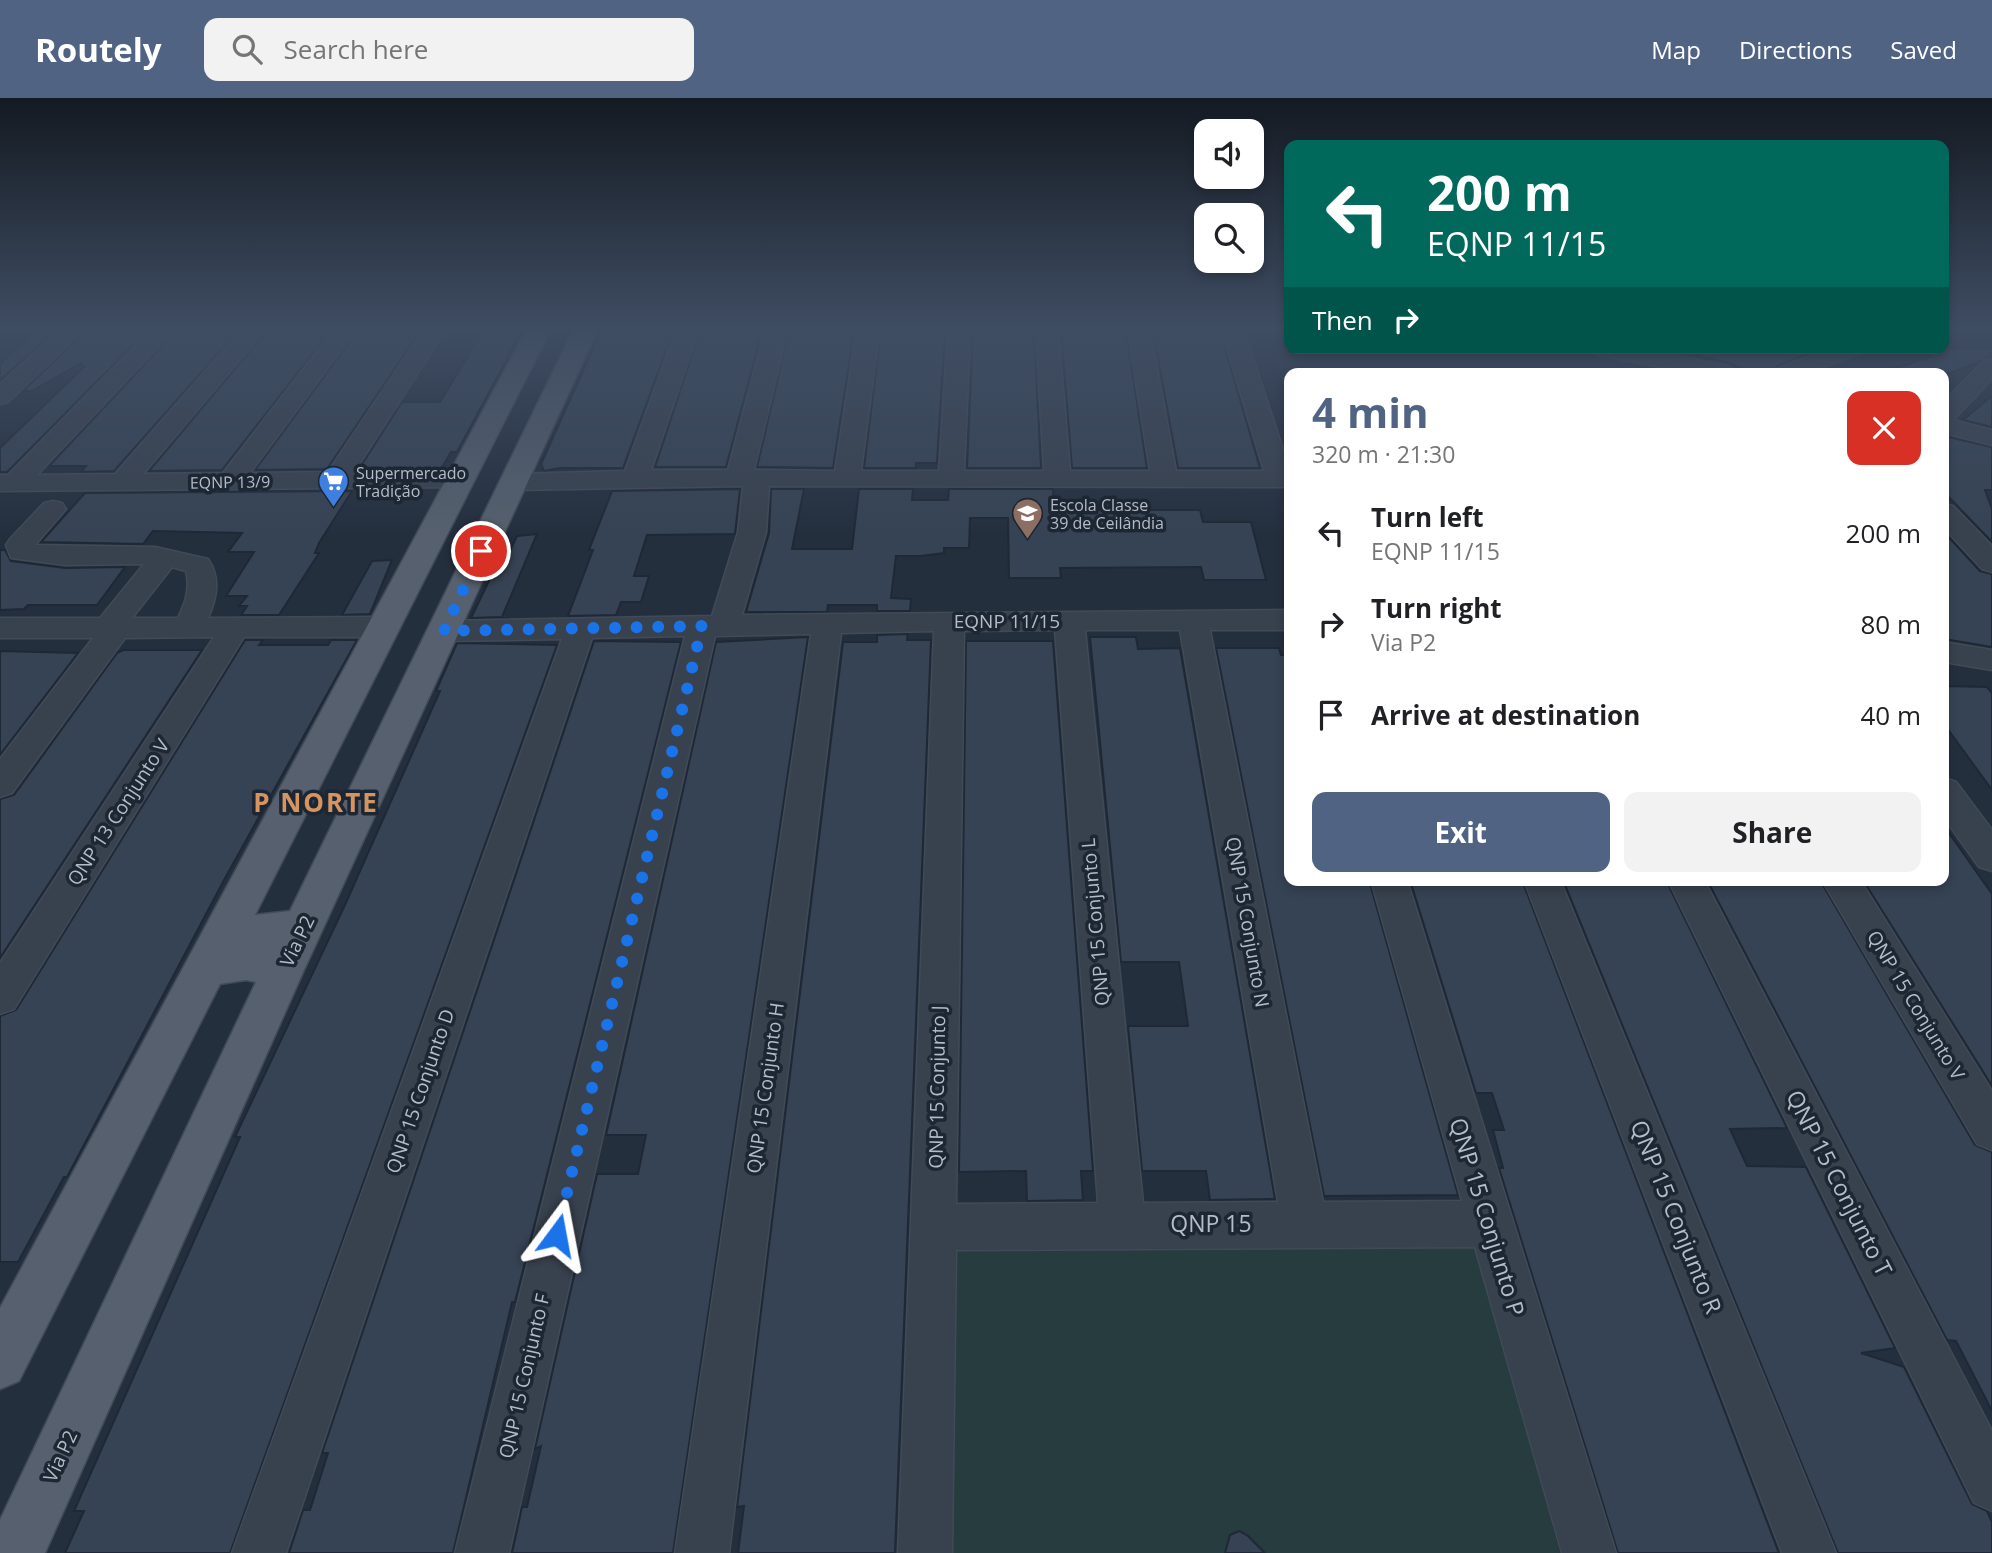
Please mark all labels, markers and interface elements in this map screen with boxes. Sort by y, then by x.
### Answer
search box [204,18,694,81]
text: Routely [35,27,162,72]
icon: search [228,30,266,68]
text: Search here [284,31,428,67]
text: Map [1651,33,1701,66]
text: Directions [1739,33,1852,66]
text: Saved [1890,33,1957,66]
map controls [1194,119,1264,273]
button: sound [1194,119,1264,189]
text: 200 m [1427,159,1572,225]
icon: left [1312,168,1403,259]
button: search [1194,203,1264,273]
text: EQNP 11/15 [1427,222,1606,265]
icon: right [1387,301,1425,339]
text: Then [1312,302,1373,338]
text: 4 min [1312,383,1429,440]
button: close [1847,391,1921,465]
text: 320 m · 21:30 [1312,438,1455,470]
place label: Supermercado Tradição [356,462,466,502]
supermarket icon: Supermercado Tradição [316,465,350,509]
street label: EQNP 13/9 [190,470,270,494]
place label: Escola Classe 39 de Ceilândia [1050,494,1164,534]
school or university icon: Escola Classe 39 de Ceilândia [1010,497,1044,541]
text: Turn left [1371,499,1483,535]
icon: left [1312,514,1350,552]
text: 200 m [1846,515,1921,551]
pin [451,521,511,581]
icon: arrive [462,532,500,570]
text: EQNP 11/15 [1371,535,1500,567]
text: Turn right [1371,590,1502,626]
icon: right [1312,605,1350,643]
text: 80 m [1860,606,1921,642]
street label: EQNP 11/15 [954,608,1060,634]
text: Via P2 [1371,626,1436,658]
icon: arrive [1312,696,1350,734]
text: Arrive at destination [1371,697,1640,733]
text: 40 m [1860,697,1921,733]
street label: QNP 13 Conjunto V [61,733,175,890]
district label: P NORTE [253,784,379,820]
button: Exit [1312,792,1610,872]
button: Share [1624,792,1921,872]
street label: QNP 15 Conjunto N [1220,835,1276,1009]
street label: QNP 15 Conjunto L [1075,837,1115,1007]
street label: Via P2 [273,911,321,971]
street label: QNP 15 Conjunto V [1861,926,1971,1085]
street label: QNP 15 Conjunto H [740,1001,790,1175]
street label: QNP 15 Conjunto D [380,1005,460,1177]
street label: QNP 15 Conjunto J [923,1005,951,1169]
street label: QNP 15 Conjunto T [1779,1084,1901,1281]
street label: QNP 15 Conjunto P [1443,1114,1533,1320]
street label: QNP 15 Conjunto R [1624,1115,1730,1318]
position arrow [520,1198,594,1272]
street label: QNP 15 [1170,1207,1252,1239]
street label: QNP 15 Conjunto F [492,1291,556,1461]
street label: Via P2 [37,1426,83,1486]

